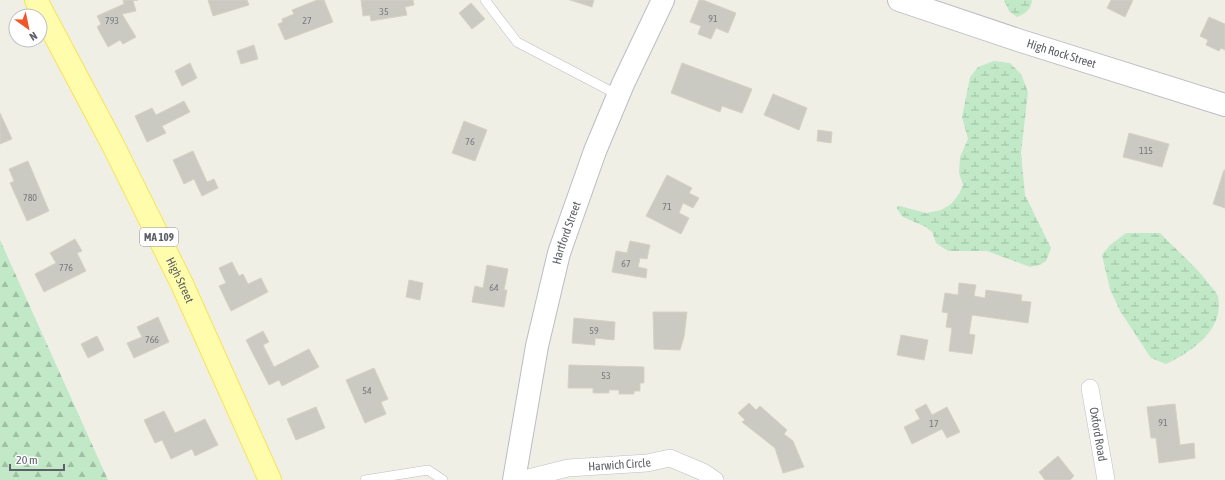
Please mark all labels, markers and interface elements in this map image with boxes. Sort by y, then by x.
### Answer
house number: 35 [379,6,389,17]
north arrow [8,8,48,48]
house number: 91 [708,13,718,24]
house number: 793 [105,15,119,26]
house number: 27 [302,15,312,26]
text: N [27,30,39,43]
street label: High Rock Street [1025,36,1098,71]
house number: 76 [465,136,475,147]
house number: 115 [1139,145,1153,156]
house number: 780 [23,192,37,203]
street label: Hartford Street [550,199,584,266]
house number: 71 [662,201,672,212]
road number: MA 109 [140,228,178,246]
street label: High Street [163,255,197,306]
house number: 67 [621,258,631,269]
house number: 776 [59,262,73,273]
house number: 64 [489,282,499,293]
house number: 59 [589,325,599,336]
house number: 766 [145,334,159,345]
house number: 53 [601,370,611,381]
house number: 54 [362,385,372,396]
street label: Oxford Road [1086,406,1110,462]
house number: 91 [1158,417,1168,428]
house number: 17 [929,418,939,429]
scale bar [10,446,64,472]
text: 20 m [16,453,38,467]
street label: Harwich Circle [588,455,652,474]

